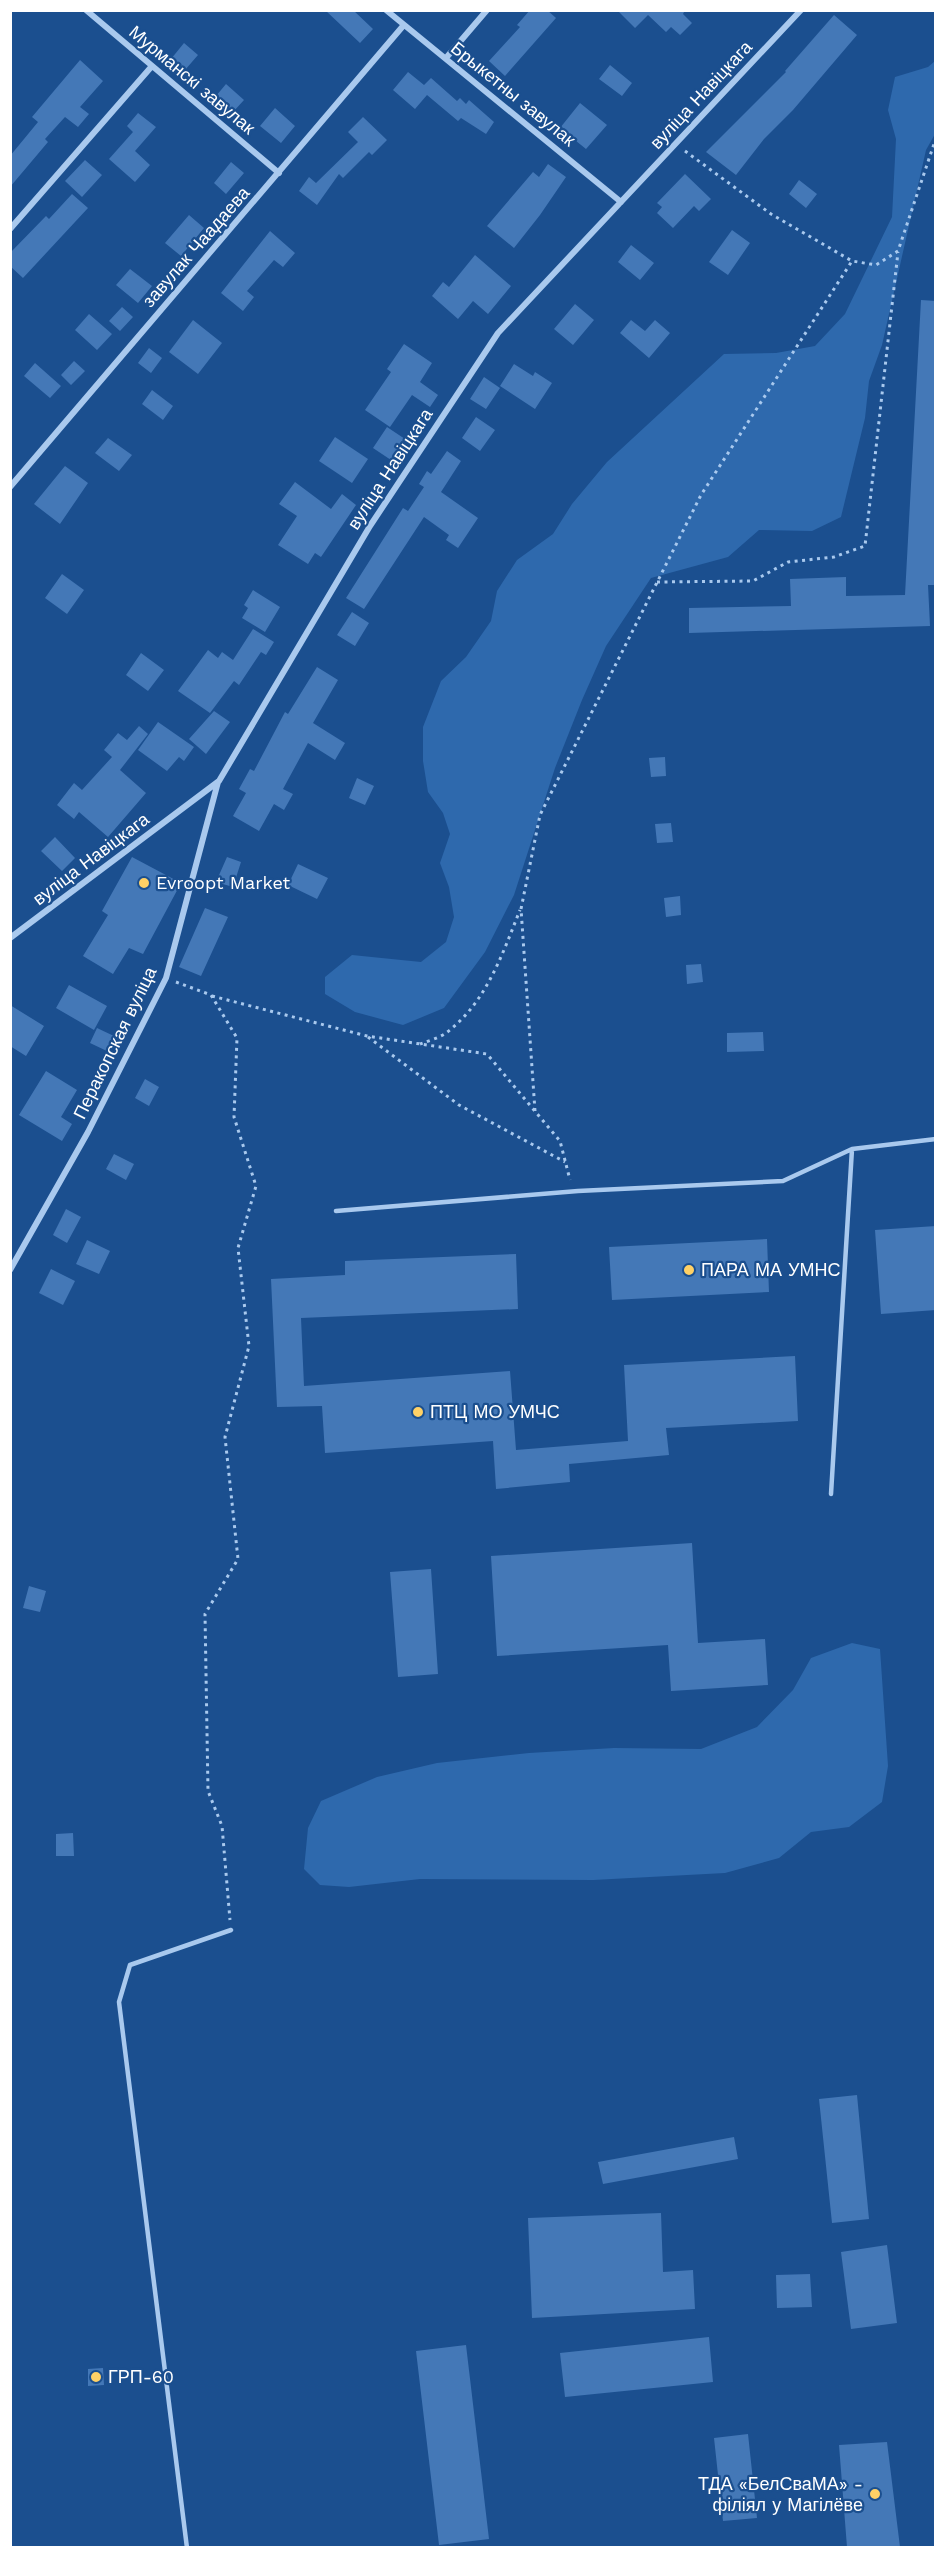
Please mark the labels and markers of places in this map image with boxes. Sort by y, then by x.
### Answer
place label: Evroopt Market [156,872,291,893]
marker: Evroopt Market [137,876,151,890]
place label: ПАРА МА УМНС [701,1259,840,1280]
marker: ПАРА МА УМНС [682,1263,696,1277]
place label: ПТЦ МО УМЧС [430,1401,560,1422]
marker: ПТЦ МО УМЧС [411,1405,425,1419]
place label: ГРП-60 [108,2366,174,2387]
marker: ГРП-60 [89,2370,103,2384]
place label: ТДА «БелСваМА» - філіял у Магілёве [698,2473,863,2515]
marker: ТДА «БелСваМА» - філіял у Магілёве [868,2487,882,2501]

